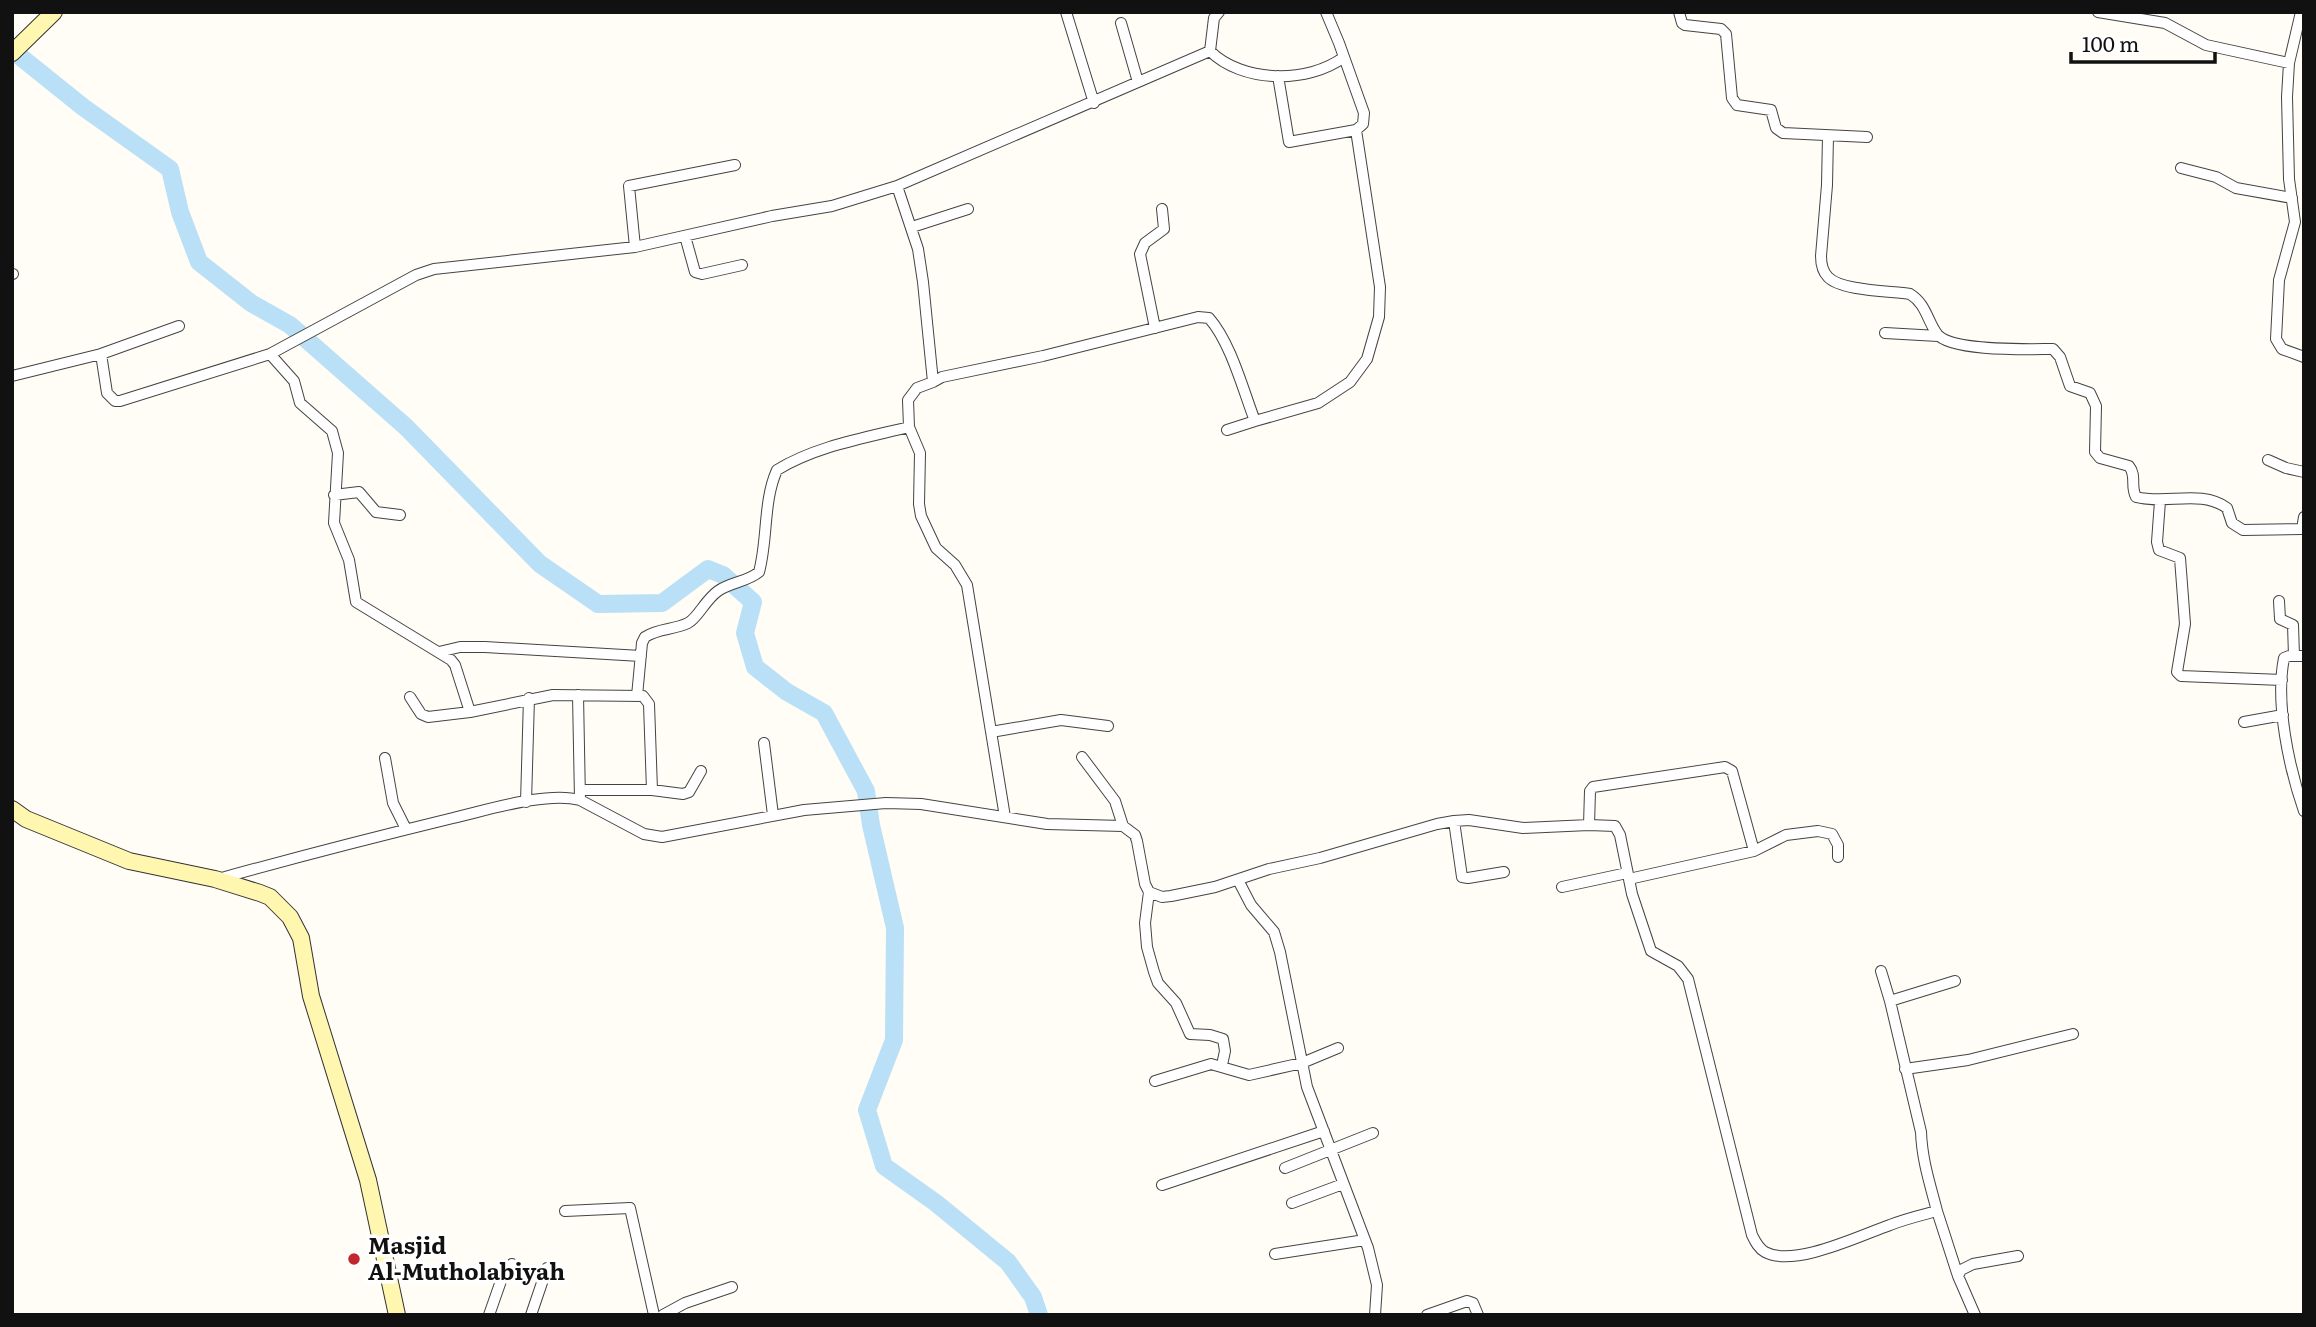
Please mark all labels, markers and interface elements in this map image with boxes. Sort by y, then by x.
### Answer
scale bar [2071,21,2214,65]
text: 100 m [2082,27,2139,58]
place label: Masjid Al-Mutholabiyah [368,1227,565,1287]
marker: Masjid Al-Mutholabiyah [346,1251,362,1267]

